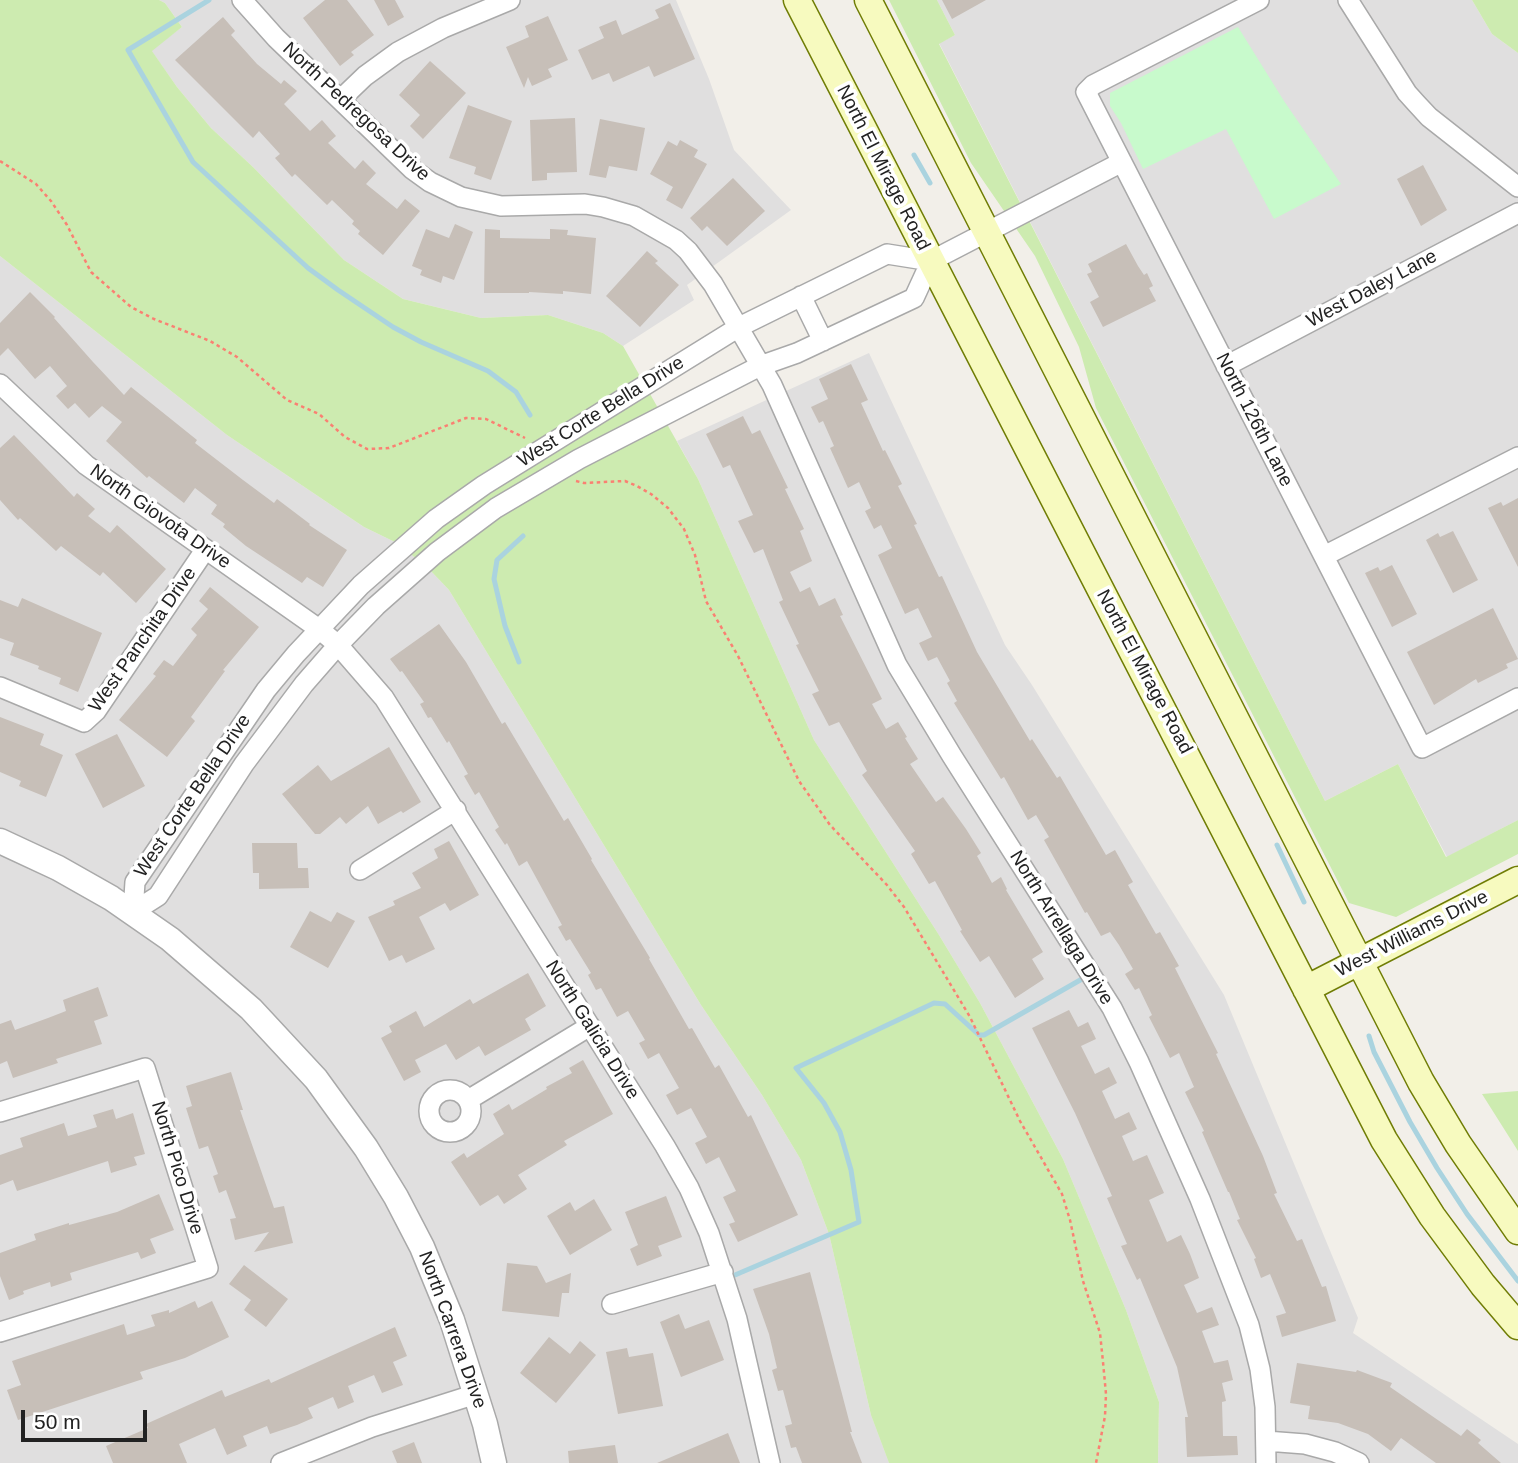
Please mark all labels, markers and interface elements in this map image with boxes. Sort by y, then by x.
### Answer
street label: North Pedregosa Drive [278,38,434,186]
street label: North El Mirage Road [831,81,935,255]
street label: West Daley Lane [1303,245,1441,333]
street label: North 126th Lane [1211,349,1297,491]
street label: West Corte Bella Drive [514,352,688,472]
street label: North Giovota Drive [85,460,235,574]
street label: West Panchita Drive [84,563,202,717]
street label: North El Mirage Road [1091,586,1197,758]
street label: West Corte Bella Drive [130,710,256,882]
street label: North Arrellaga Drive [1004,847,1118,1009]
street label: West Williams Drive [1332,886,1492,982]
street label: North Galicia Drive [540,956,644,1104]
street label: North Pico Drive [146,1099,208,1237]
street label: North Carrera Drive [413,1248,491,1412]
scale bar [24,1396,150,1440]
text: 50 m [34,1410,81,1433]

